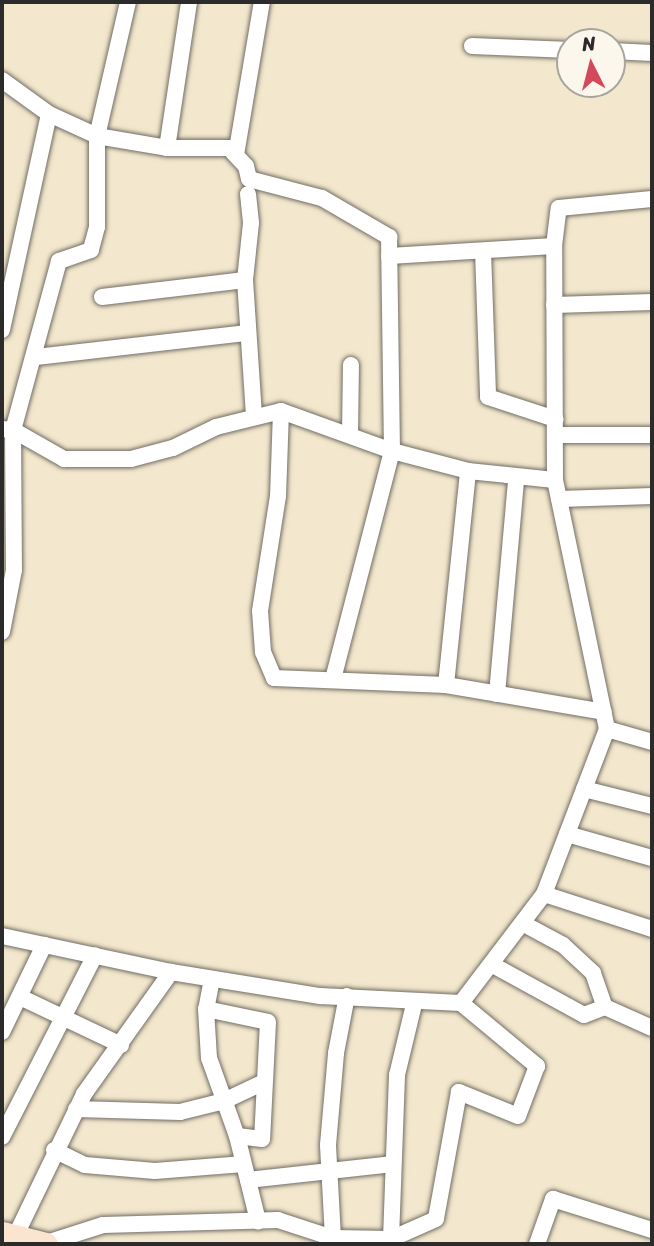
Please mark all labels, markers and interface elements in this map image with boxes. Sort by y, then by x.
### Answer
text: N [581,27,597,61]
north arrow [556,28,626,98]

